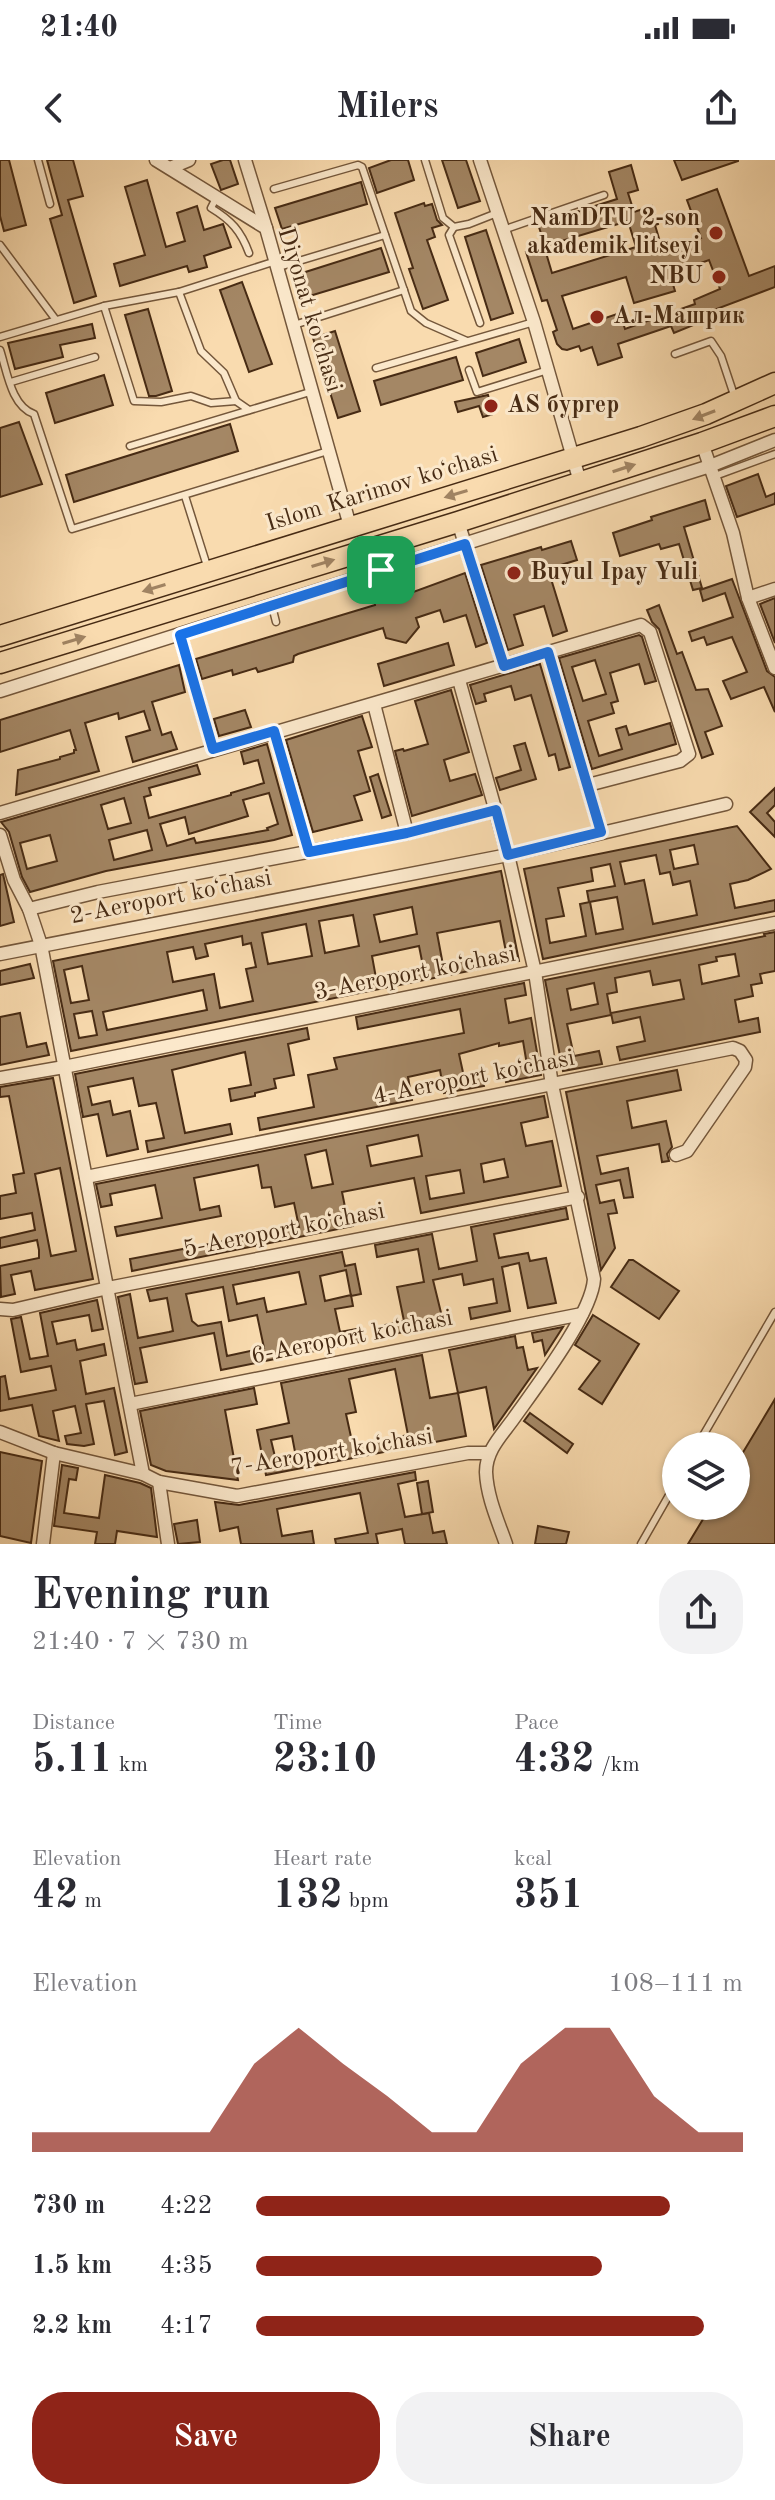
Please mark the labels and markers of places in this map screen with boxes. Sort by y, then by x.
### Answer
place label: NamDTU 2-son akademik litseyi [527,207,700,259]
marker: NamDTU 2-son akademik litseyi [707,224,725,242]
place label: NBU [649,265,703,289]
marker: NBU [710,268,728,286]
place label: Ал-Машрик [613,305,745,329]
marker: Ал-Машрик [588,308,606,326]
place label: AS бургер [507,394,619,418]
marker: AS бургер [482,397,500,415]
pin [347,536,415,604]
place label: Buyul Ipay Yuli [530,561,698,585]
marker: Buyul Ipay Yuli [505,564,523,582]

